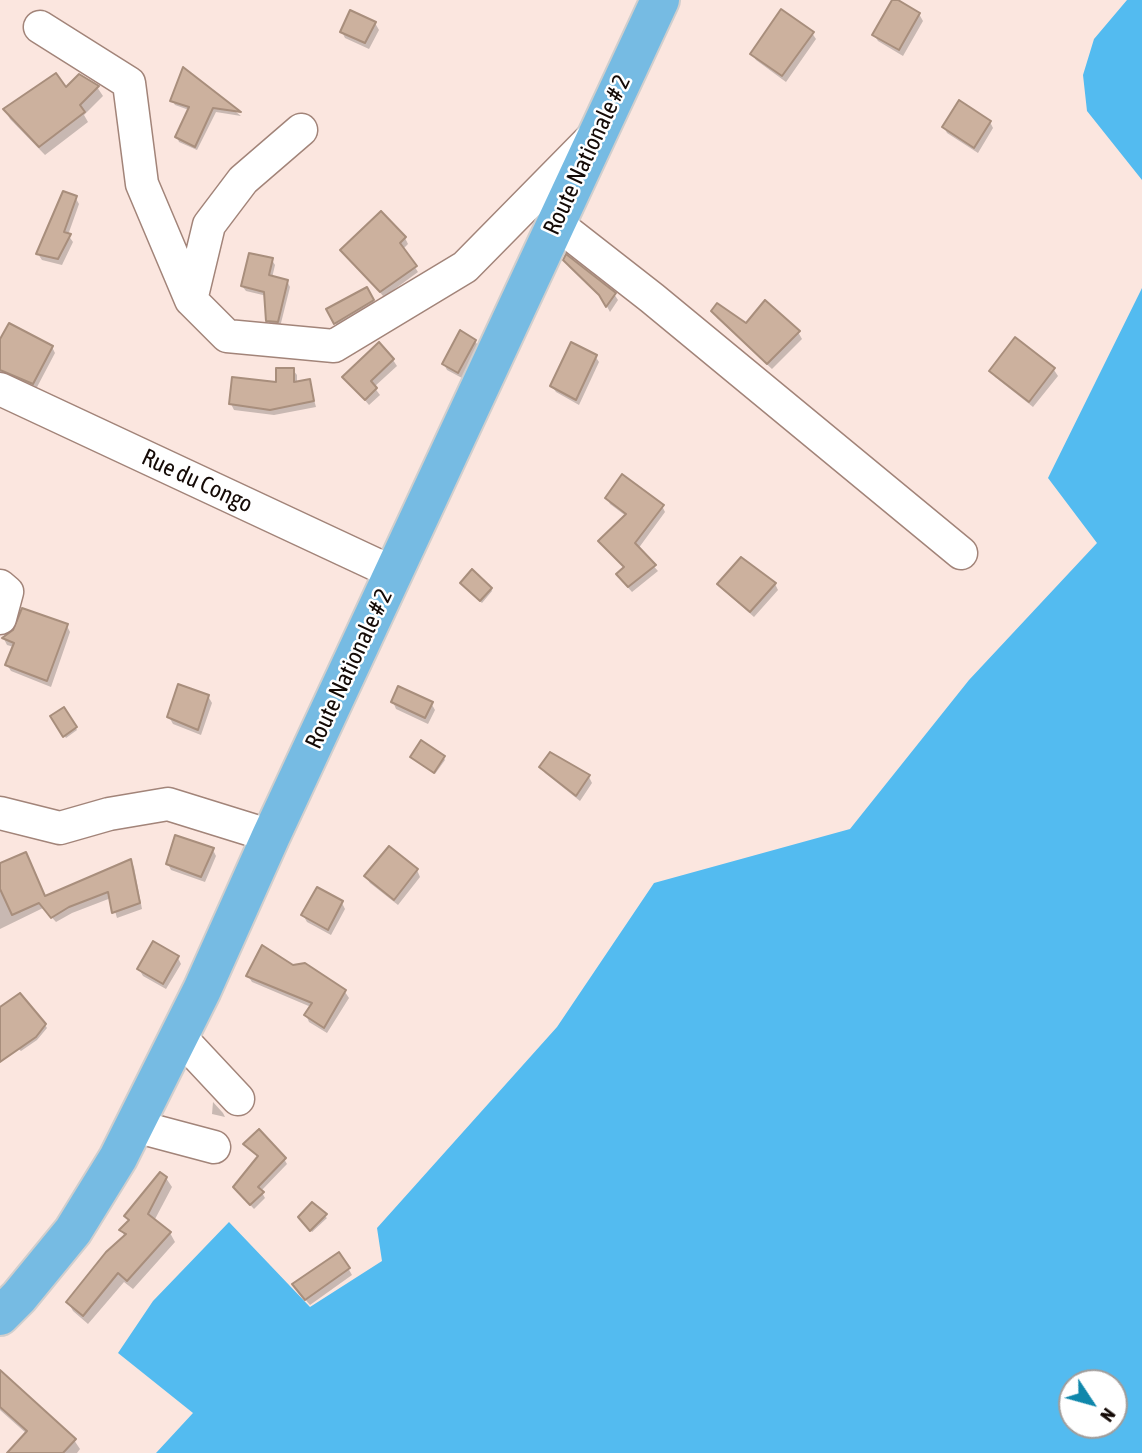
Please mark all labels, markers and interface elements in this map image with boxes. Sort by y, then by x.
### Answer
street label: Route Nationale # 2 [537,71,637,239]
street label: Rue du Congo [137,443,257,519]
street label: Route Nationale # 2 [299,585,399,753]
north arrow [1058,1369,1128,1439]
text: N [1096,1404,1121,1426]

